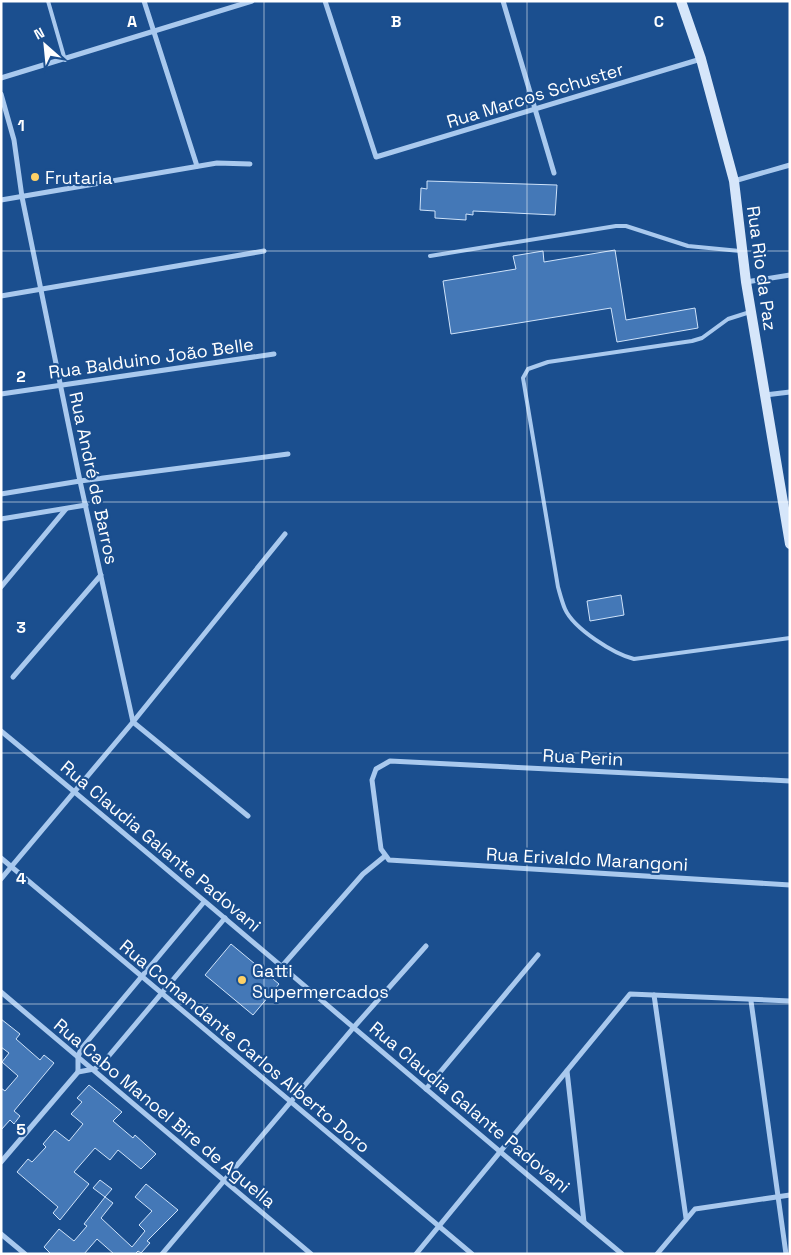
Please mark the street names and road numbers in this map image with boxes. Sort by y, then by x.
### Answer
street label: Rua Marcos Schuster [444,57,627,133]
street label: Rua Rio da Paz [742,204,782,332]
street label: Rua Balduino João Belle [47,332,255,384]
street label: Rua André de Barros [64,390,124,566]
street label: Rua Perin [542,743,624,771]
street label: Rua Claudia Galante Padovani [56,755,266,937]
street label: Rua Erivaldo Marangoni [485,842,689,876]
street label: Rua Comandante Carlos Alberto Doro [115,934,375,1158]
street label: Rua Cabo Manoel Bire de Aguella [49,1013,281,1213]
street label: Rua Claudia Galante Padovani [365,1016,575,1198]

